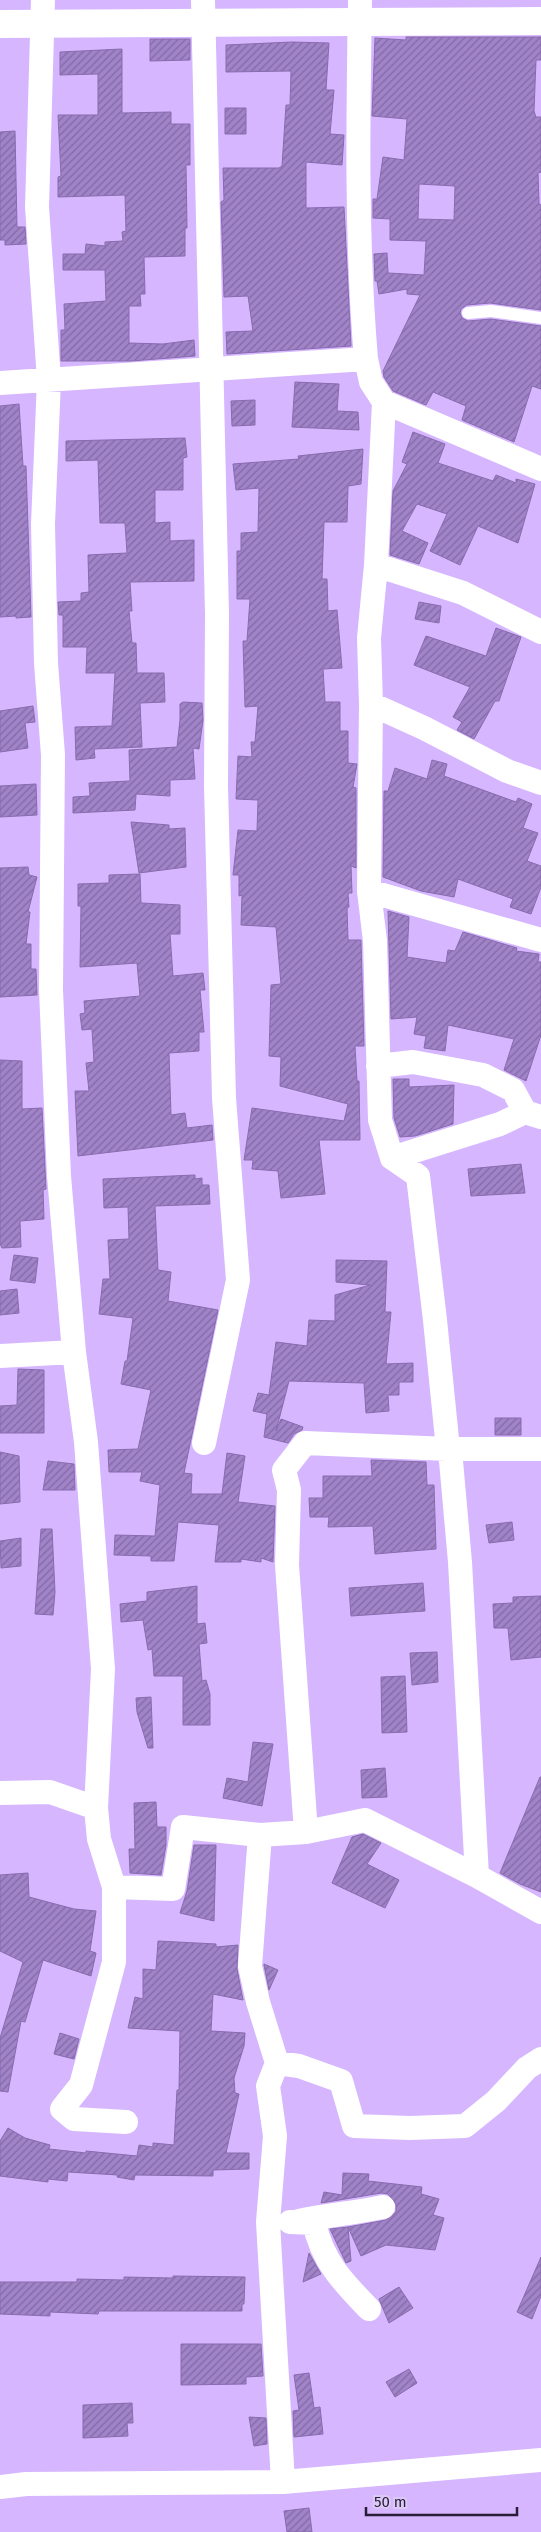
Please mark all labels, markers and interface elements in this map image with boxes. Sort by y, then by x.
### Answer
scale bar [366,2484,517,2516]
text: 50 m [374,2493,407,2511]

